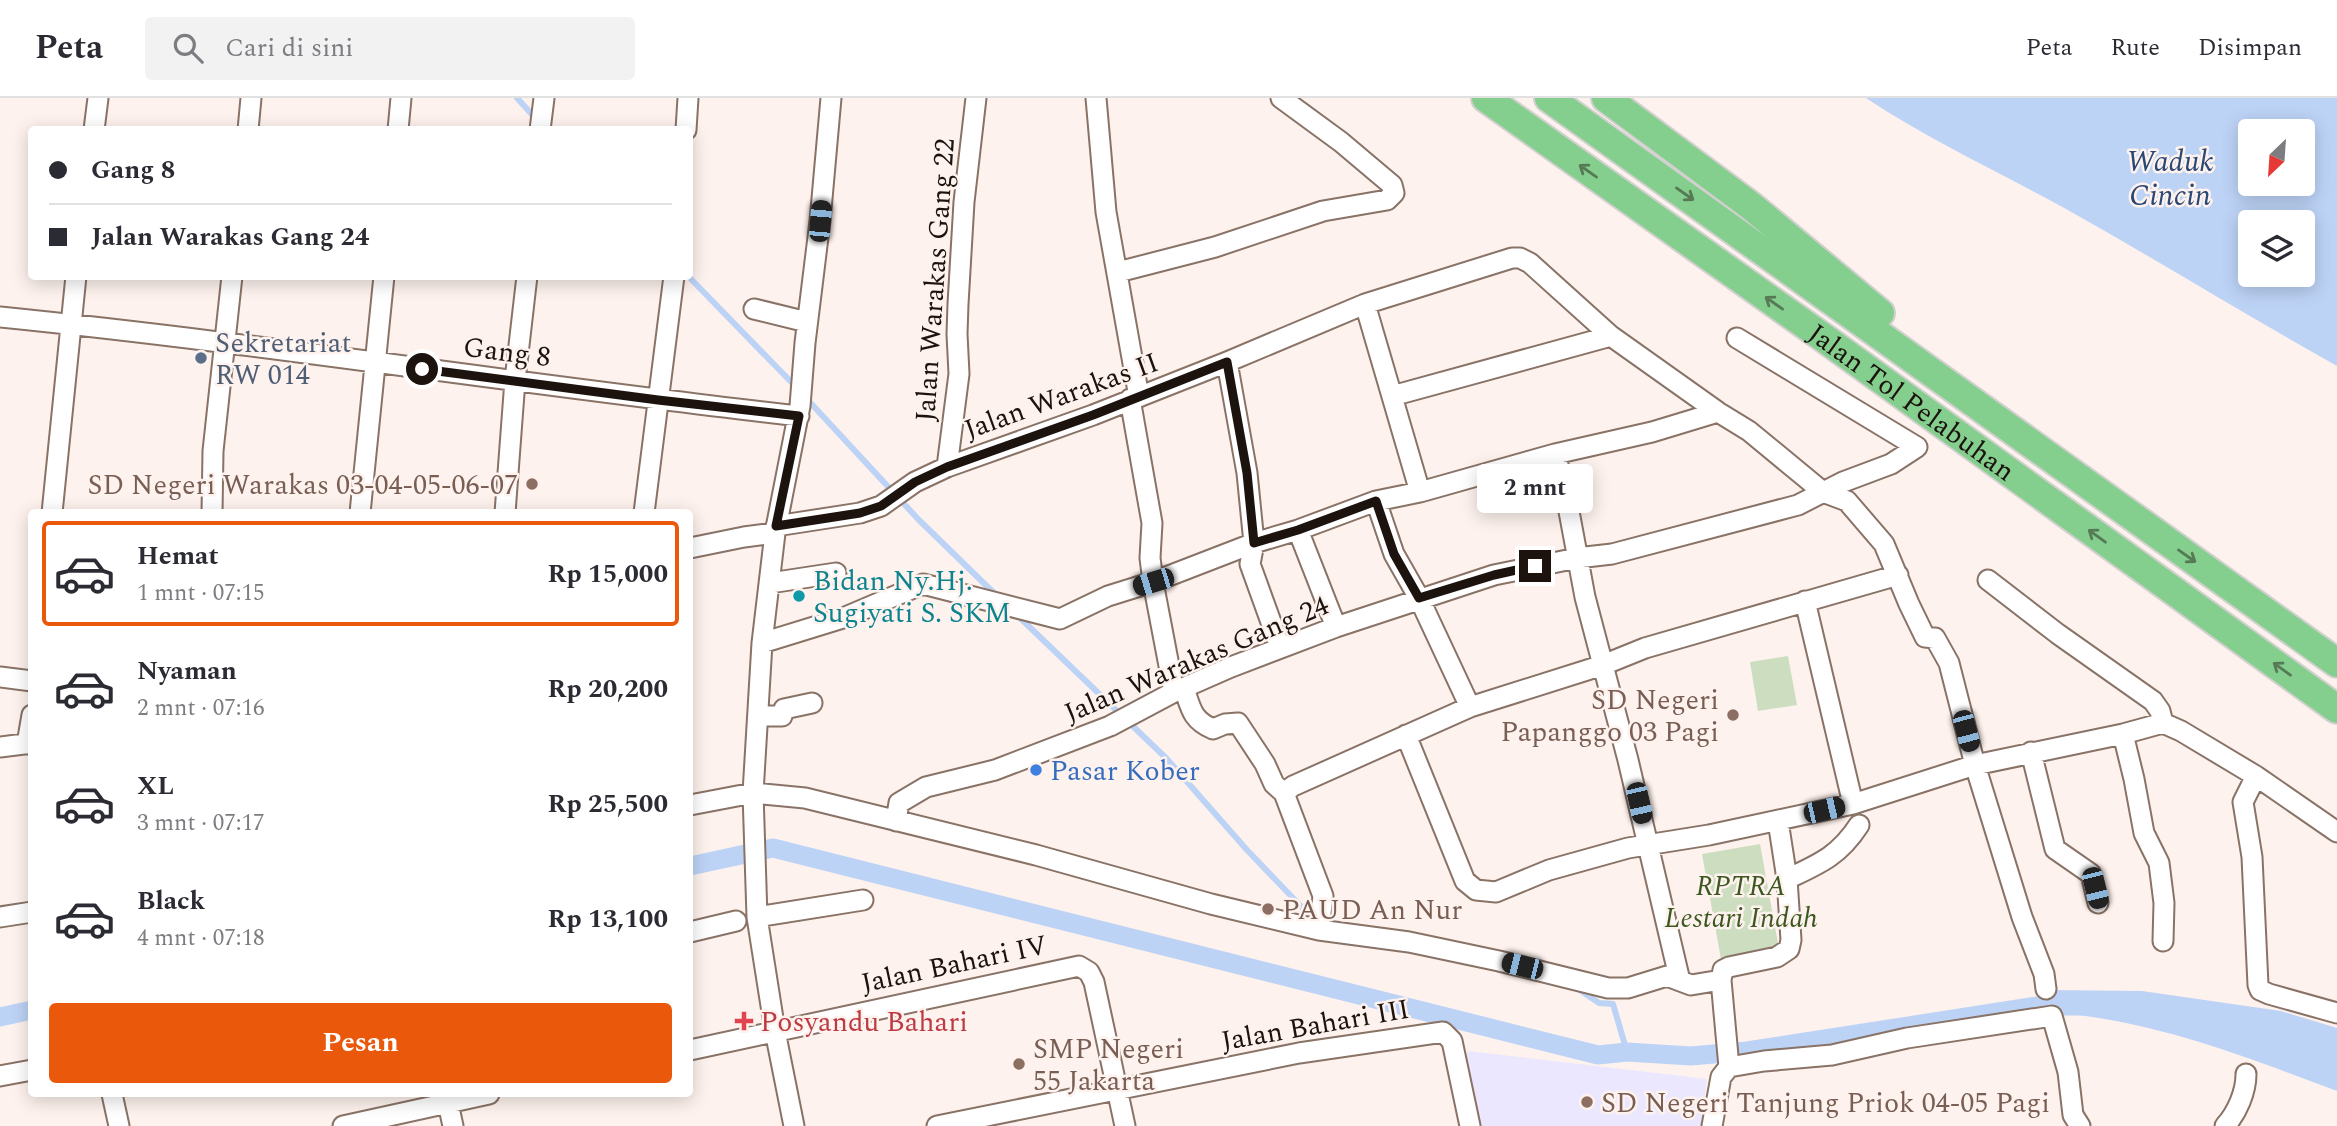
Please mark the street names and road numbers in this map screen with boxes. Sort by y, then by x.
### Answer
street label: Jalan Warakas Gang 22 [904,137,967,423]
street label: Jalan Tol Pelabuhan [1798,313,2024,493]
street label: Gang 8 [461,326,553,379]
street label: Jalan Warakas II [958,341,1165,452]
street label: Jalan Warakas Gang 24 [1057,584,1336,735]
street label: Jalan Bahari IV [857,924,1051,1005]
street label: Jalan Bahari III [1218,988,1413,1063]

